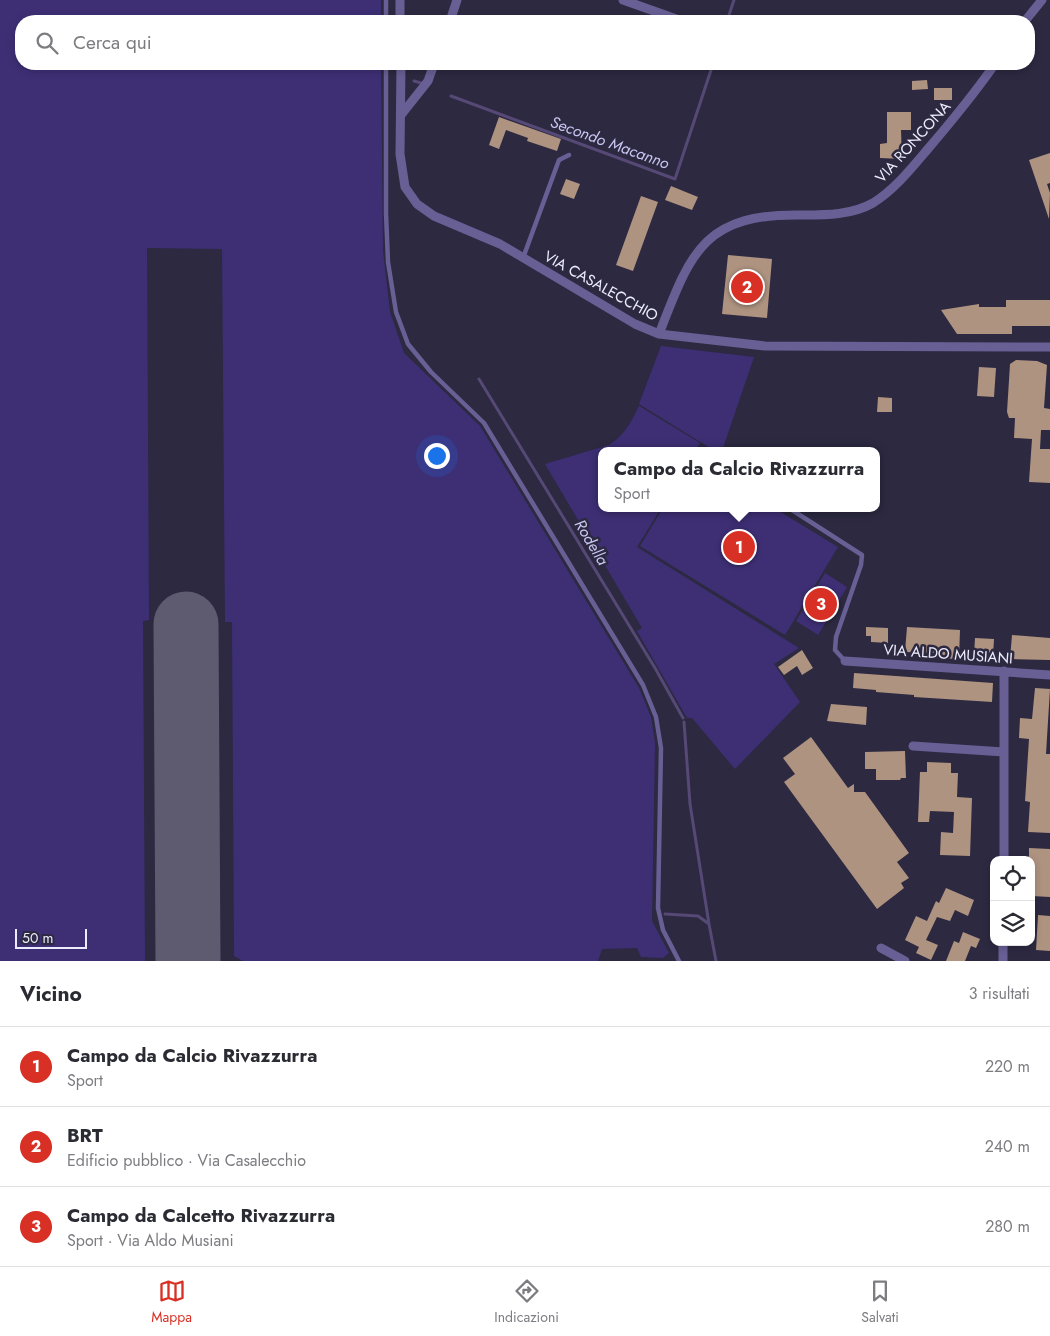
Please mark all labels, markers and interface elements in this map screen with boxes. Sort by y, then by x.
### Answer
search box [15,15,1035,70]
icon: search [33,29,61,57]
text: Cerca qui [73,29,152,56]
street label: VIA RONCONA [870,96,956,188]
water label: Secondo Macanno [547,110,673,175]
street label: VIA CASALECCHIO [540,245,662,327]
pin: 2 [731,268,763,306]
your location [424,443,450,469]
popup [598,447,880,512]
text: Campo da Calcio Rivazzurra [614,455,864,482]
text: Sport [614,482,650,505]
water label: Rodella [569,515,614,570]
pin: 1 [723,528,755,566]
pin: 3 [805,585,837,623]
street label: VIA ALDO MUSIANI [882,638,1014,670]
map controls [990,856,1035,946]
button: locate [990,856,1035,901]
button: layers [990,901,1035,946]
scale bar [15,926,88,949]
text: 50 m [22,928,53,948]
text: Vicino [20,979,82,1009]
text: 3 risultati [969,982,1030,1005]
text: Campo da Calcio Rivazzurra [67,1042,317,1069]
text: 1 [32,1055,40,1078]
text: 220 m [985,1055,1030,1078]
text: Sport [67,1069,103,1092]
text: BRT [67,1122,103,1149]
text: 2 [31,1135,41,1158]
text: 240 m [985,1135,1030,1158]
text: Edificio pubblico · Via Casalecchio [67,1149,306,1172]
text: Campo da Calcetto Rivazzurra [67,1202,335,1229]
text: 3 [31,1215,41,1238]
text: 280 m [985,1215,1030,1238]
text: Sport · Via Aldo Musiani [67,1229,234,1252]
tab: Mappa [151,1277,192,1327]
tab: Indicazioni [494,1277,559,1327]
tab: Salvati [861,1277,899,1327]

